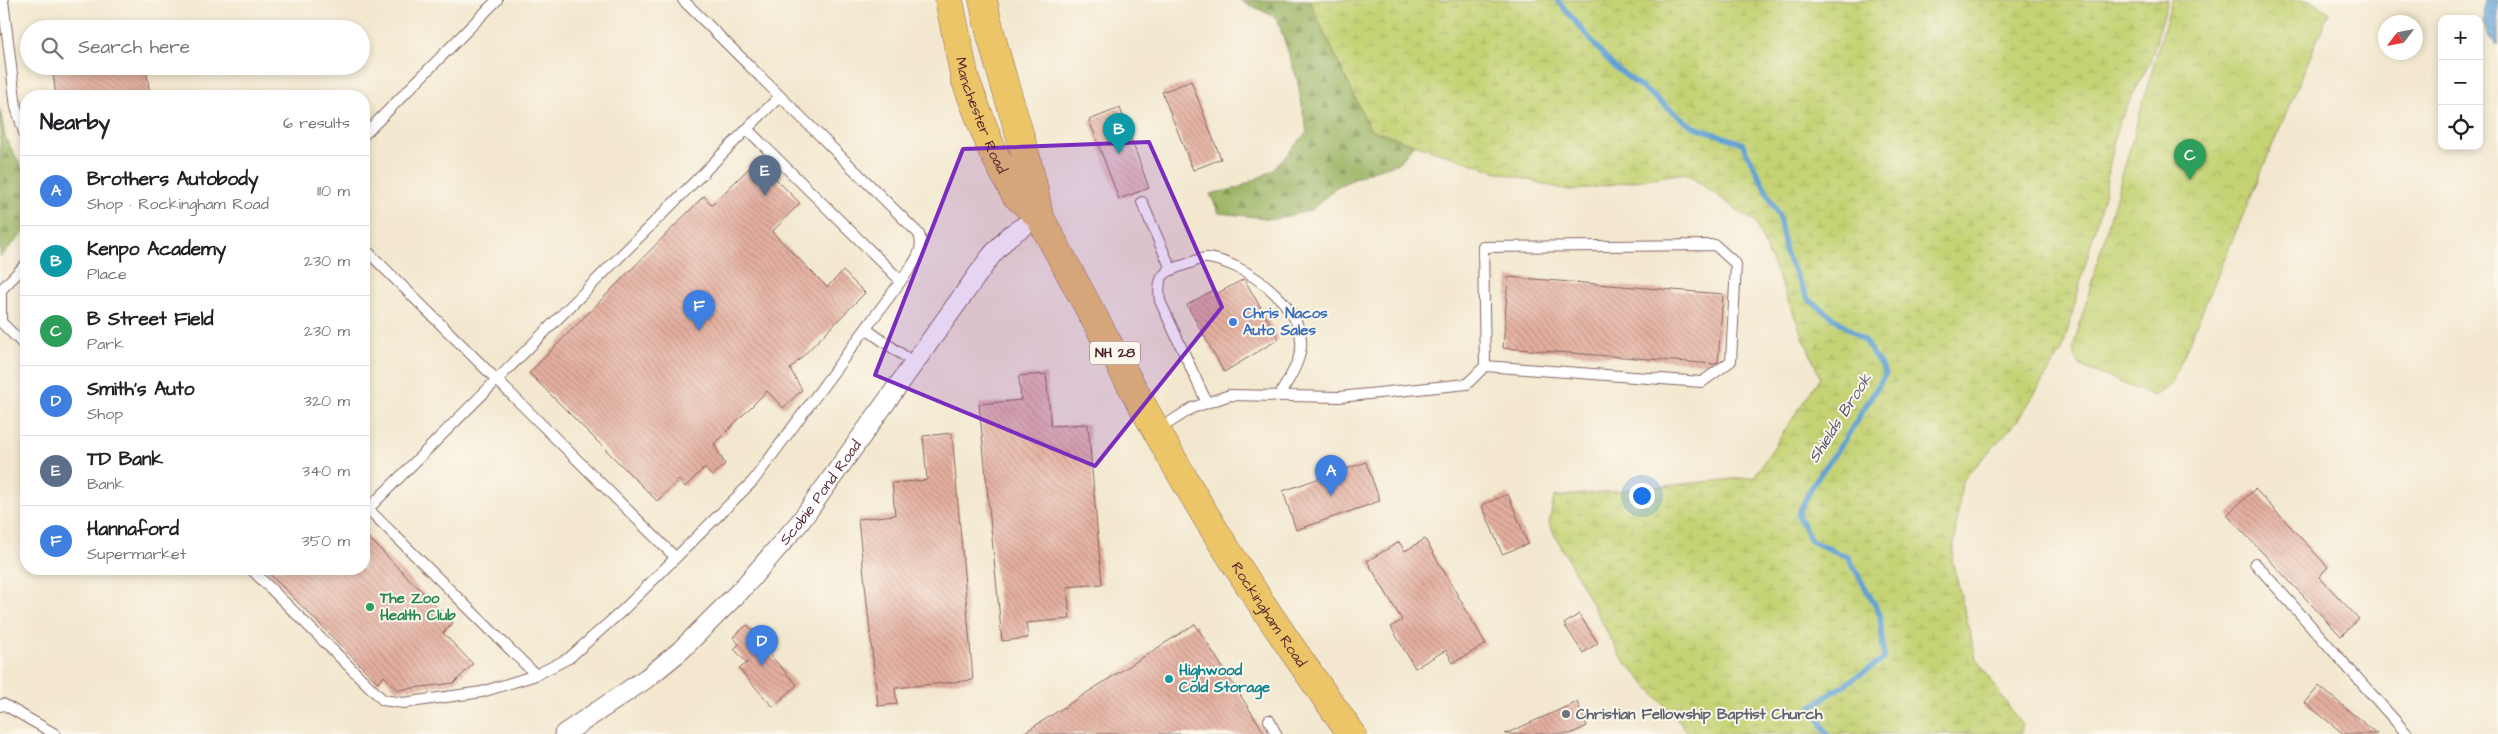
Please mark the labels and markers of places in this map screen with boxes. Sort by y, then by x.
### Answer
pin: B [1103,113,1135,154]
pin: C [2174,139,2206,180]
pin: E [749,155,781,196]
pin: F [683,290,715,331]
place label: Chris Nacos Auto Sales [1243,303,1328,341]
marker: Chris Nacos Auto Sales [1227,316,1239,328]
pin: A [1315,455,1347,496]
place label: The Zoo Health Club [379,588,456,626]
marker: The Zoo Health Club [364,601,376,613]
pin: D [746,625,778,666]
place label: Highwood Cold Storage [1179,660,1270,700]
marker: Highwood Cold Storage [1163,673,1175,685]
place label: Christian Fellowship Baptist Church [1576,704,1823,725]
marker: Christian Fellowship Baptist Church [1560,708,1572,720]

